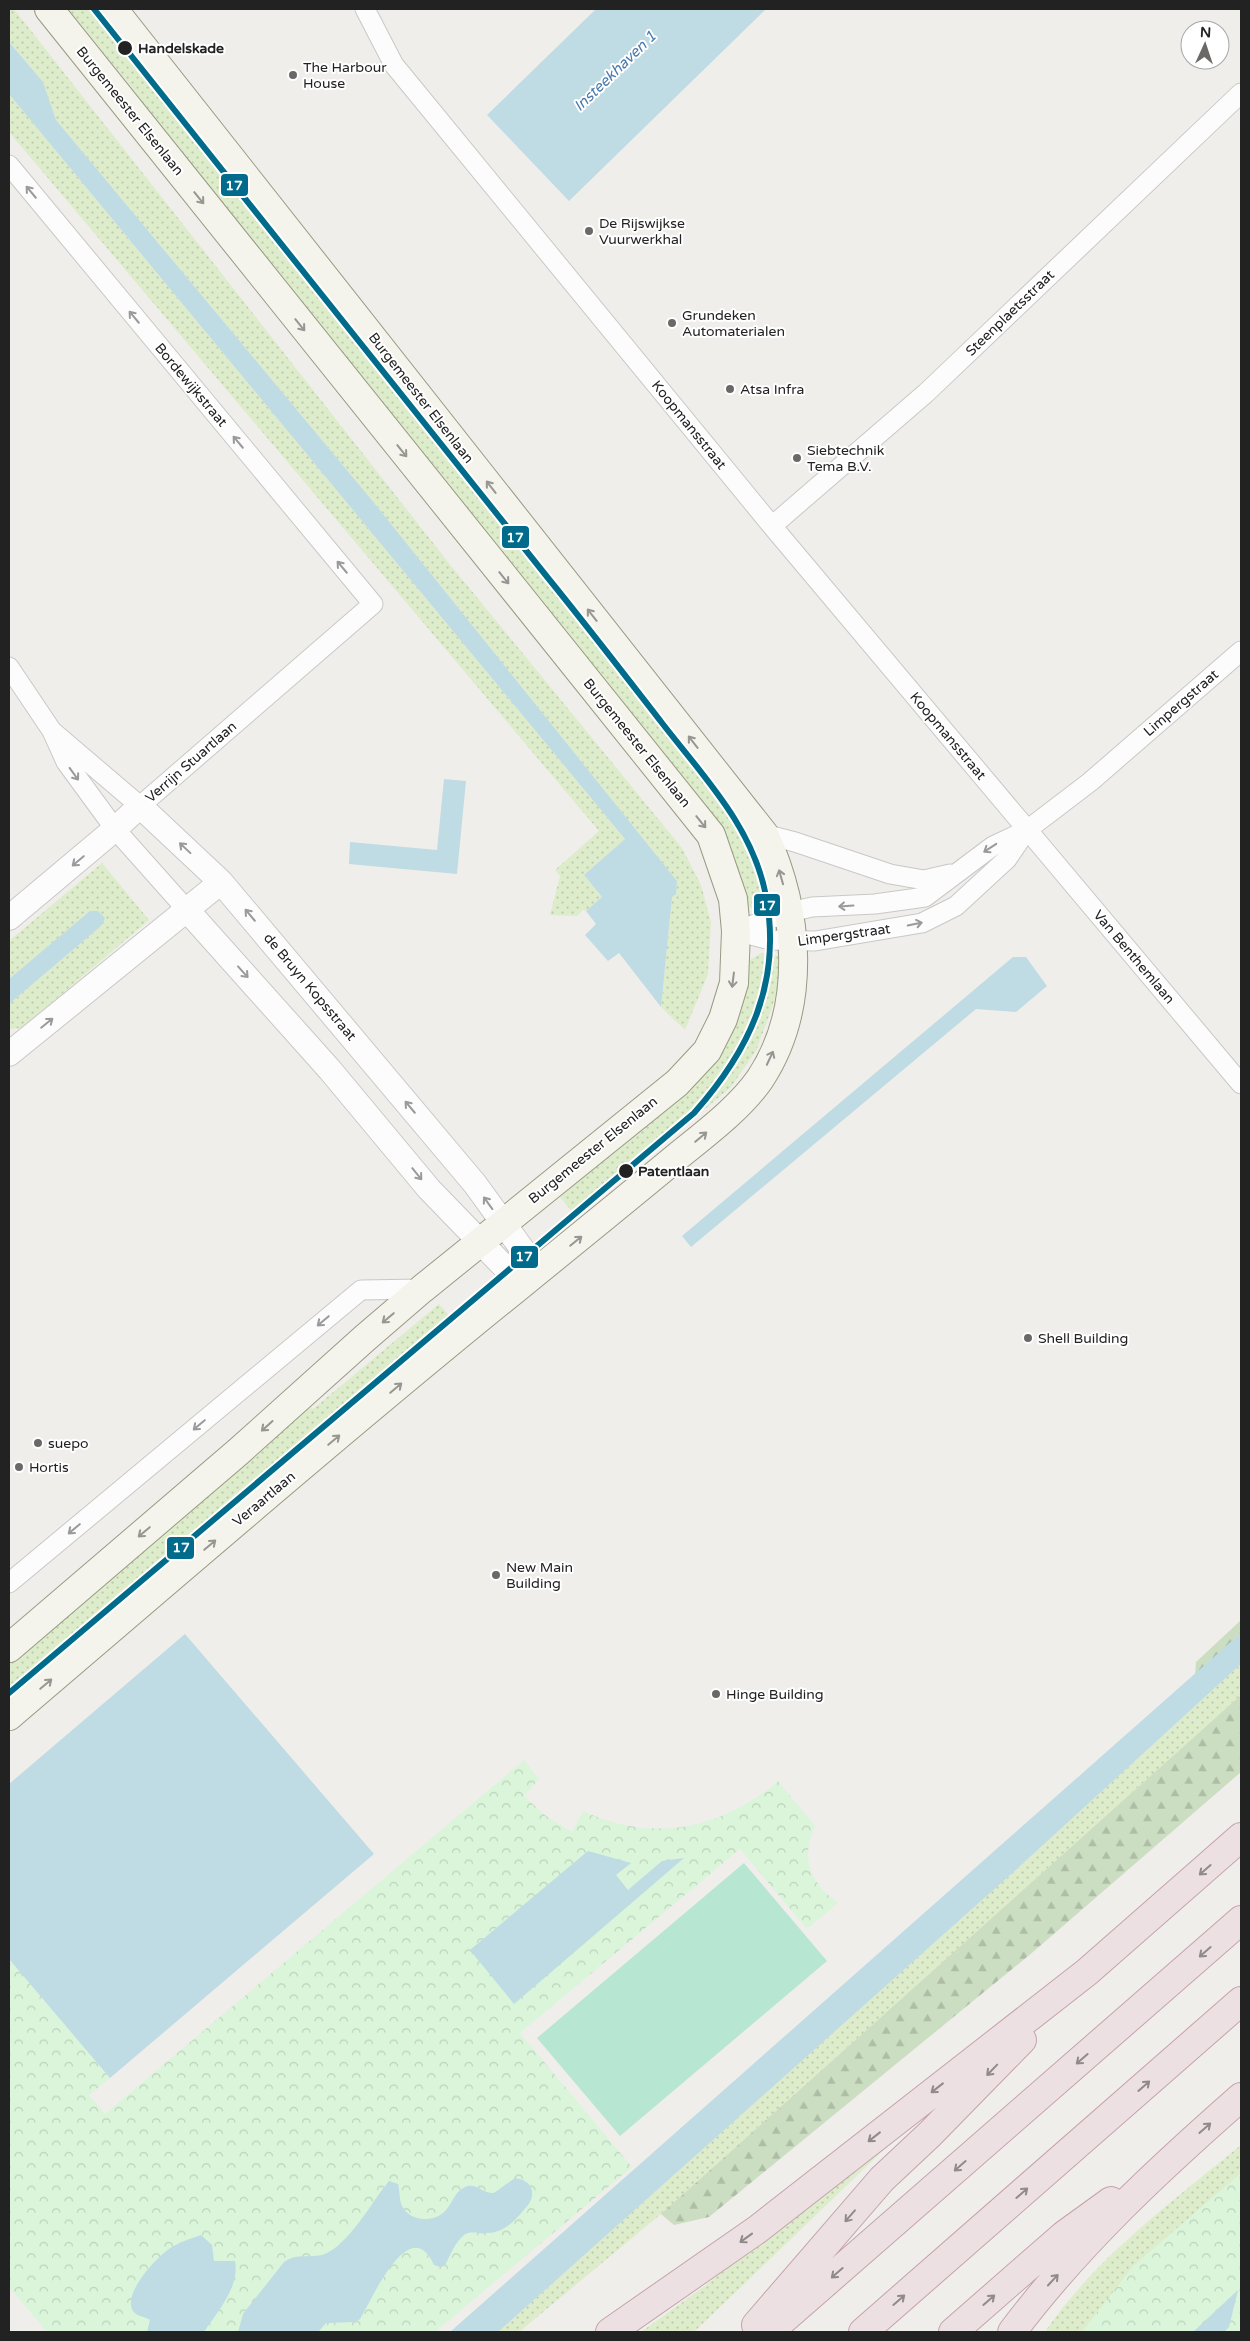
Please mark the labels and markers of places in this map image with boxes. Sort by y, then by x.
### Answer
marker: Handelskade [116,39,134,57]
place label: Handelskade [138,40,224,57]
place label: The Harbour House [303,59,387,92]
marker: The Harbour House [287,69,299,81]
place label: De Rijswijkse Vuurwerkhal [599,215,685,248]
marker: De Rijswijkse Vuurwerkhal [583,225,595,237]
place label: Grundeken Automaterialen [682,307,785,340]
marker: Grundeken Automaterialen [666,317,678,329]
place label: Atsa Infra [740,381,804,398]
marker: Atsa Infra [724,383,736,395]
place label: Siebtechnik Tema B.V. [807,442,885,475]
marker: Siebtechnik Tema B.V. [791,452,803,464]
marker: Patentlaan [617,1162,635,1180]
place label: Patentlaan [638,1163,709,1180]
place label: Shell Building [1038,1330,1128,1347]
marker: Shell Building [1022,1332,1034,1344]
place label: suepo [48,1435,89,1452]
marker: suepo [32,1437,44,1449]
place label: Hortis [29,1459,69,1476]
marker: Hortis [13,1461,25,1473]
place label: New Main Building [506,1559,573,1592]
marker: New Main Building [490,1569,502,1581]
place label: Hinge Building [726,1686,824,1703]
marker: Hinge Building [710,1688,722,1700]

